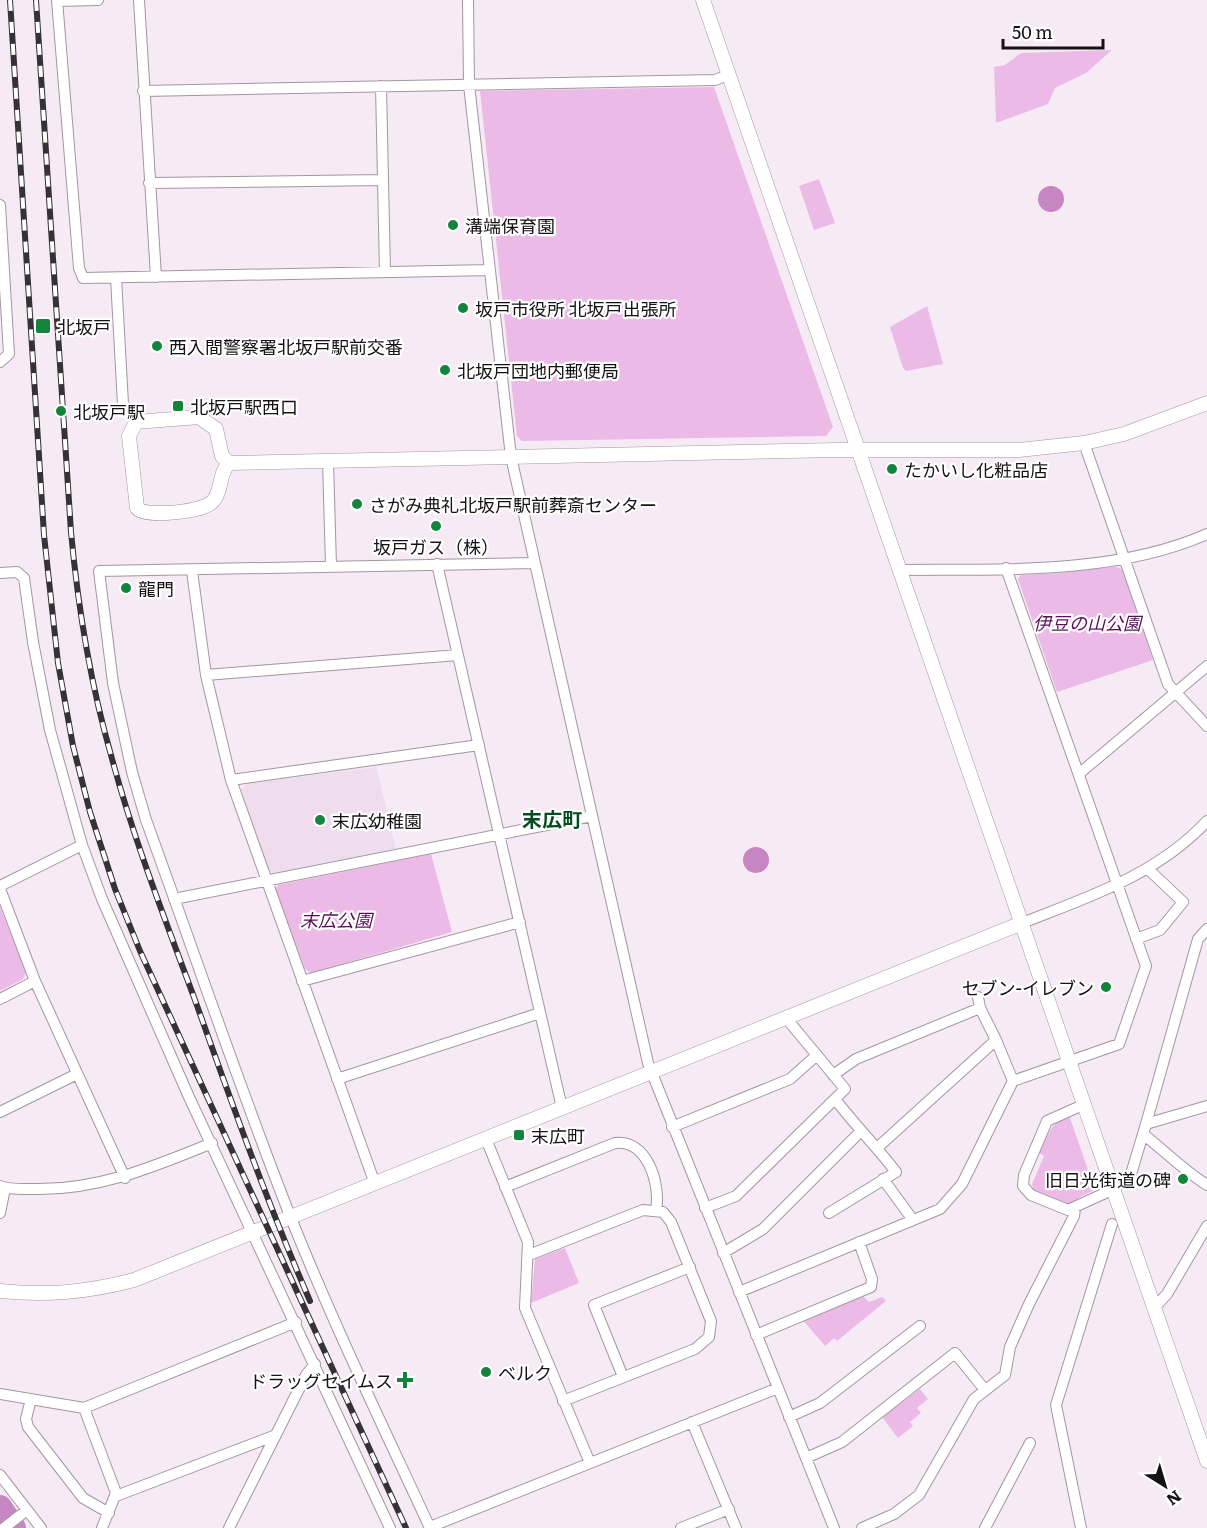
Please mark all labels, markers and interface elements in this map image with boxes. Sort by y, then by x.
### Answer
scale bar [1003,12,1104,50]
text: 50 m [1012,18,1053,45]
place label: 溝端保育園 [465,212,555,239]
marker: 溝端保育園 [446,218,460,232]
place label: 坂戸市役所 北坂戸出張所 [475,295,677,322]
marker: 坂戸市役所 北坂戸出張所 [456,301,470,315]
place label: 北坂戸 [57,313,111,340]
marker: 北坂戸 [34,317,52,335]
place label: 西入間警察署北坂戸駅前交番 [169,333,403,360]
marker: 西入間警察署北坂戸駅前交番 [150,339,164,353]
place label: 北坂戸団地内郵便局 [457,357,619,384]
marker: 北坂戸団地内郵便局 [438,363,452,377]
place label: 北坂戸駅西口 [190,393,298,420]
place label: 北坂戸駅 [73,398,145,425]
marker: 北坂戸駅西口 [171,399,185,413]
marker: 北坂戸駅 [54,404,68,418]
place label: たかいし化粧品店 [904,456,1048,483]
marker: たかいし化粧品店 [885,462,899,476]
place label: さがみ典礼北坂戸駅前葬斎センター [369,491,657,518]
marker: さがみ典礼北坂戸駅前葬斎センター [350,497,364,511]
marker: 坂戸ガス（株） [429,519,443,533]
place label: 坂戸ガス（株） [373,533,499,560]
place label: 龍門 [138,575,174,602]
marker: 龍門 [119,581,133,595]
park label: 伊豆の山公園 [1033,609,1144,636]
district label: 末広町 [522,803,582,833]
place label: 末広幼稚園 [332,807,422,834]
marker: 末広幼稚園 [313,813,327,827]
park label: 末広公園 [300,906,375,933]
place label: セブン-イレブン [962,974,1094,1001]
marker: セブン-イレブン [1099,980,1113,994]
place label: 末広町 [531,1122,585,1149]
marker: 末広町 [512,1128,526,1142]
place label: 旧日光街道の碑 [1045,1166,1171,1193]
marker: 旧日光街道の碑 [1176,1172,1190,1186]
place label: ベルク [498,1359,552,1386]
marker: ベルク [479,1365,493,1379]
place label: ドラッグセイムス [249,1367,393,1394]
marker: ドラッグセイムス [398,1373,412,1387]
north arrow [1135,1456,1195,1516]
text: N [1162,1485,1187,1512]

